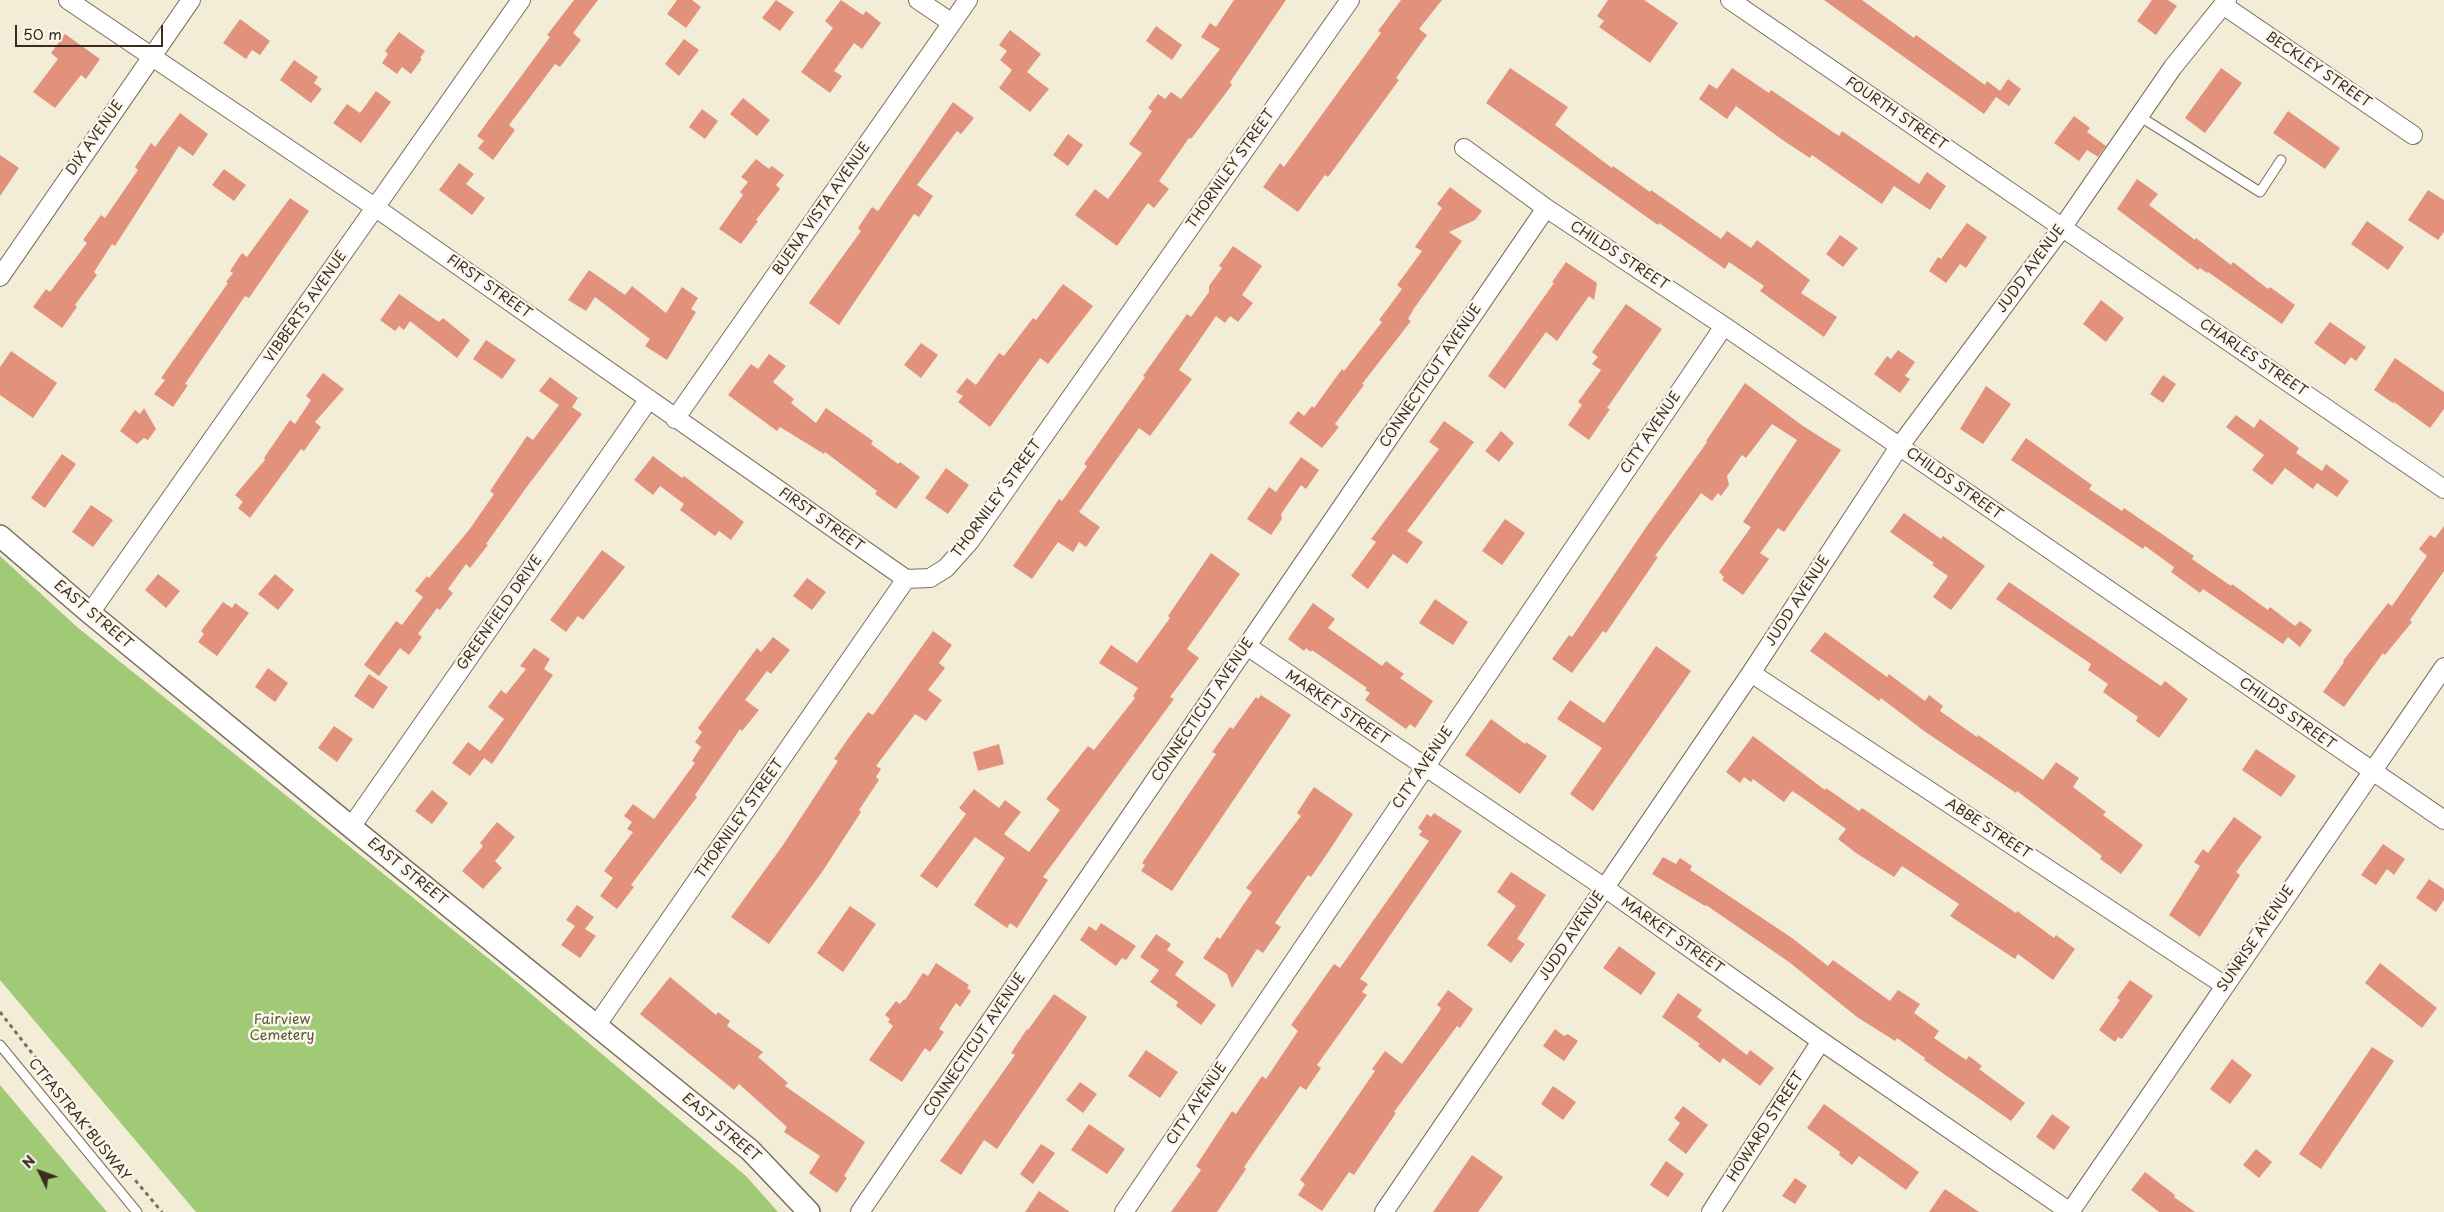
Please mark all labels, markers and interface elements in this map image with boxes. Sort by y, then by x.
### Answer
scale bar [18,15,165,47]
text: 50 m [23,22,62,45]
street label: BECKLEY STREET [2262,28,2374,112]
street label: FOURTH STREET [1842,74,1950,154]
street label: DIX AVENUE [63,97,127,179]
street label: THORNILEY STREET [1184,106,1278,232]
street label: BUENA VISTA AVENUE [770,139,874,279]
street label: CHILDS STREET [1567,218,1671,294]
street label: JUDD AVENUE [1994,222,2068,316]
street label: VIBBERTS AVENUE [261,248,351,366]
street label: FIRST STREET [443,252,535,322]
street label: CONNECTICUT AVENUE [1377,301,1485,451]
street label: CHARLES STREET [2196,316,2310,400]
street label: CITY AVENUE [1617,389,1685,477]
street label: THORNILEY STREET [949,437,1045,561]
street label: CHILDS STREET [1903,444,2005,524]
street label: FIRST STREET [775,485,867,555]
street label: GREENFIELD DRIVE [454,552,546,674]
street label: JUDD AVENUE [1763,553,1833,649]
street label: EAST STREET [50,577,136,653]
street label: CONNECTICUT AVENUE [1149,635,1257,785]
street label: MARKET STREET [1282,667,1392,749]
street label: CHILDS STREET [2236,674,2338,754]
street label: CITY AVENUE [1389,724,1457,812]
street label: THORNILEY STREET [693,756,787,882]
street label: ABBE STREET [1942,795,2034,863]
street label: EAST STREET [364,835,450,909]
street label: SUNRISE AVENUE [2214,883,2298,995]
street label: JUDD AVENUE [1536,888,1608,984]
street label: MARKET STREET [1618,894,1726,978]
street label: CONNECTICUT AVENUE [921,970,1029,1120]
park label: Fairview Cemetery [249,1012,315,1044]
street label: CTFASTRAK BUSWAY [24,1055,134,1185]
street label: CITY AVENUE [1163,1060,1231,1148]
street label: HOWARD STREET [1724,1069,1808,1185]
street label: EAST STREET [678,1090,764,1166]
north arrow [15,1147,65,1197]
text: N [17,1150,40,1173]

